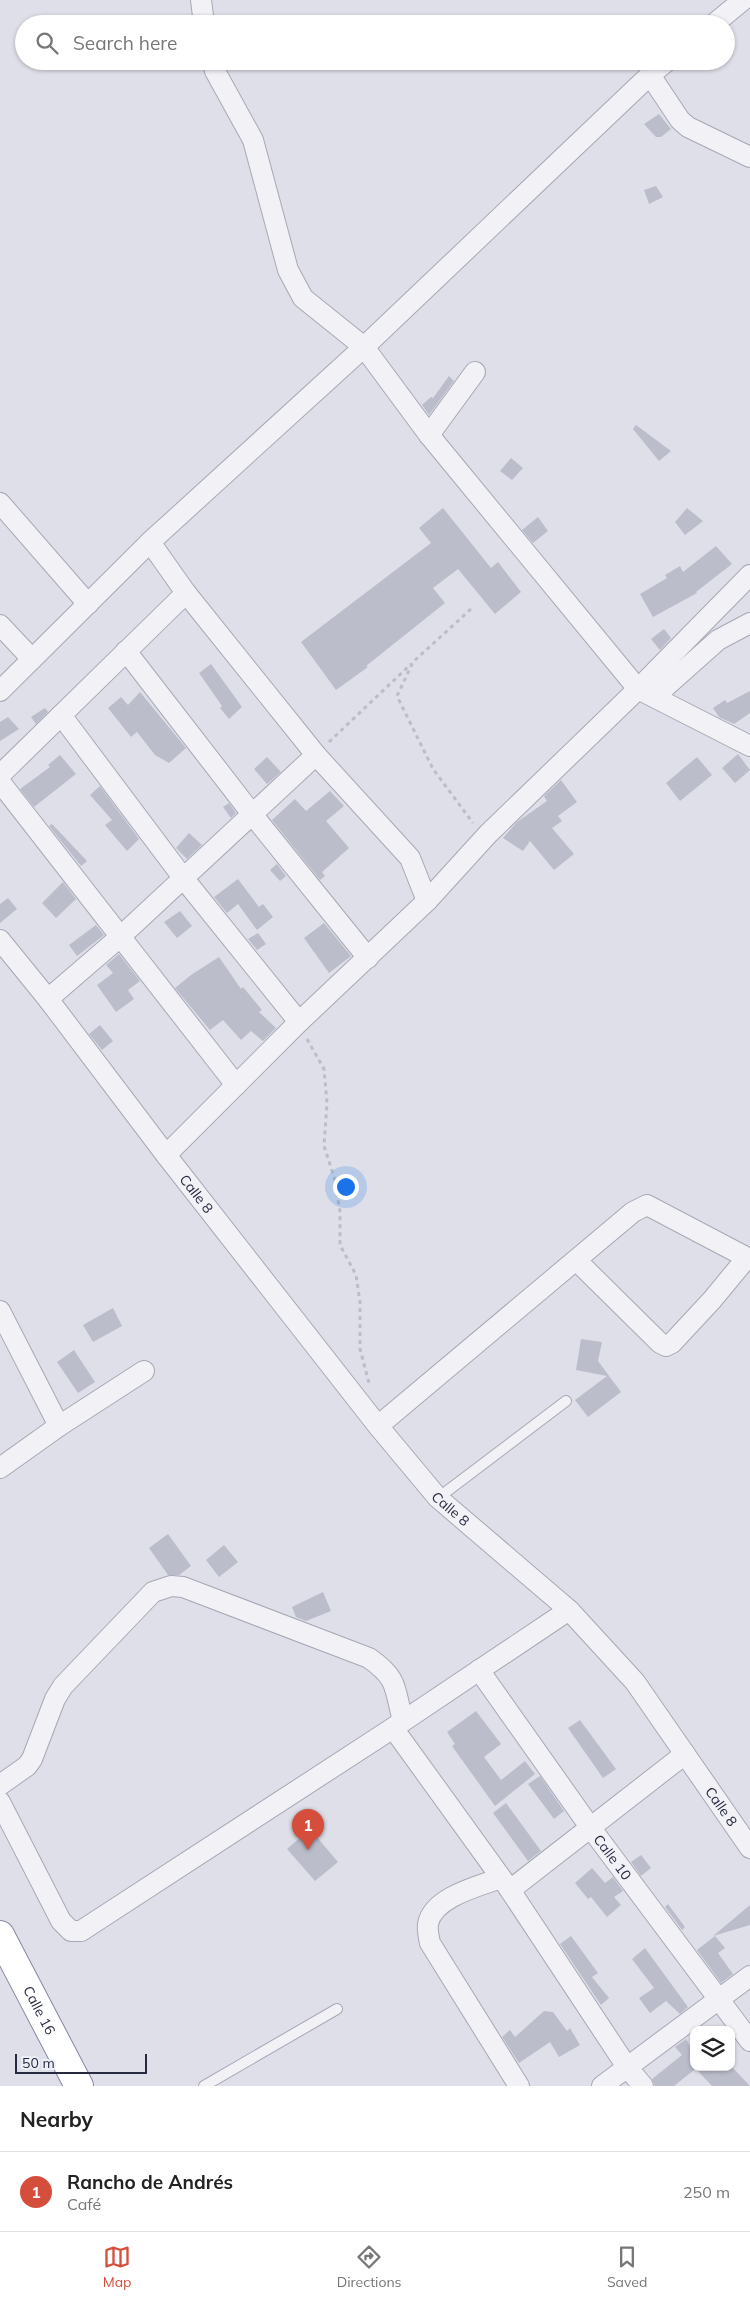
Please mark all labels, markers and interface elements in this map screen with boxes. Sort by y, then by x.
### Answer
search box [15,15,735,70]
icon: search [33,29,61,57]
text: Search here [73,31,177,55]
street label: Calle 8 [176,1171,217,1217]
your location [333,1174,359,1200]
street label: Calle 8 [428,1488,473,1530]
street label: Calle 8 [701,1783,741,1830]
pin: 1 [292,1809,324,1850]
street label: Calle 10 [590,1831,636,1884]
street label: Calle 16 [19,1983,60,2038]
map controls [690,2026,735,2071]
button: layers [690,2026,735,2071]
scale bar [15,2051,148,2074]
text: 50 m [22,2054,55,2072]
text: Nearby [20,2106,93,2132]
text: Rancho de Andrés [67,2170,233,2194]
text: 1 [31,2182,41,2202]
text: 250 m [683,2182,730,2202]
text: Café [67,2194,101,2214]
tab: Map [103,2243,131,2291]
tab: Directions [337,2243,402,2291]
tab: Saved [607,2243,647,2291]

